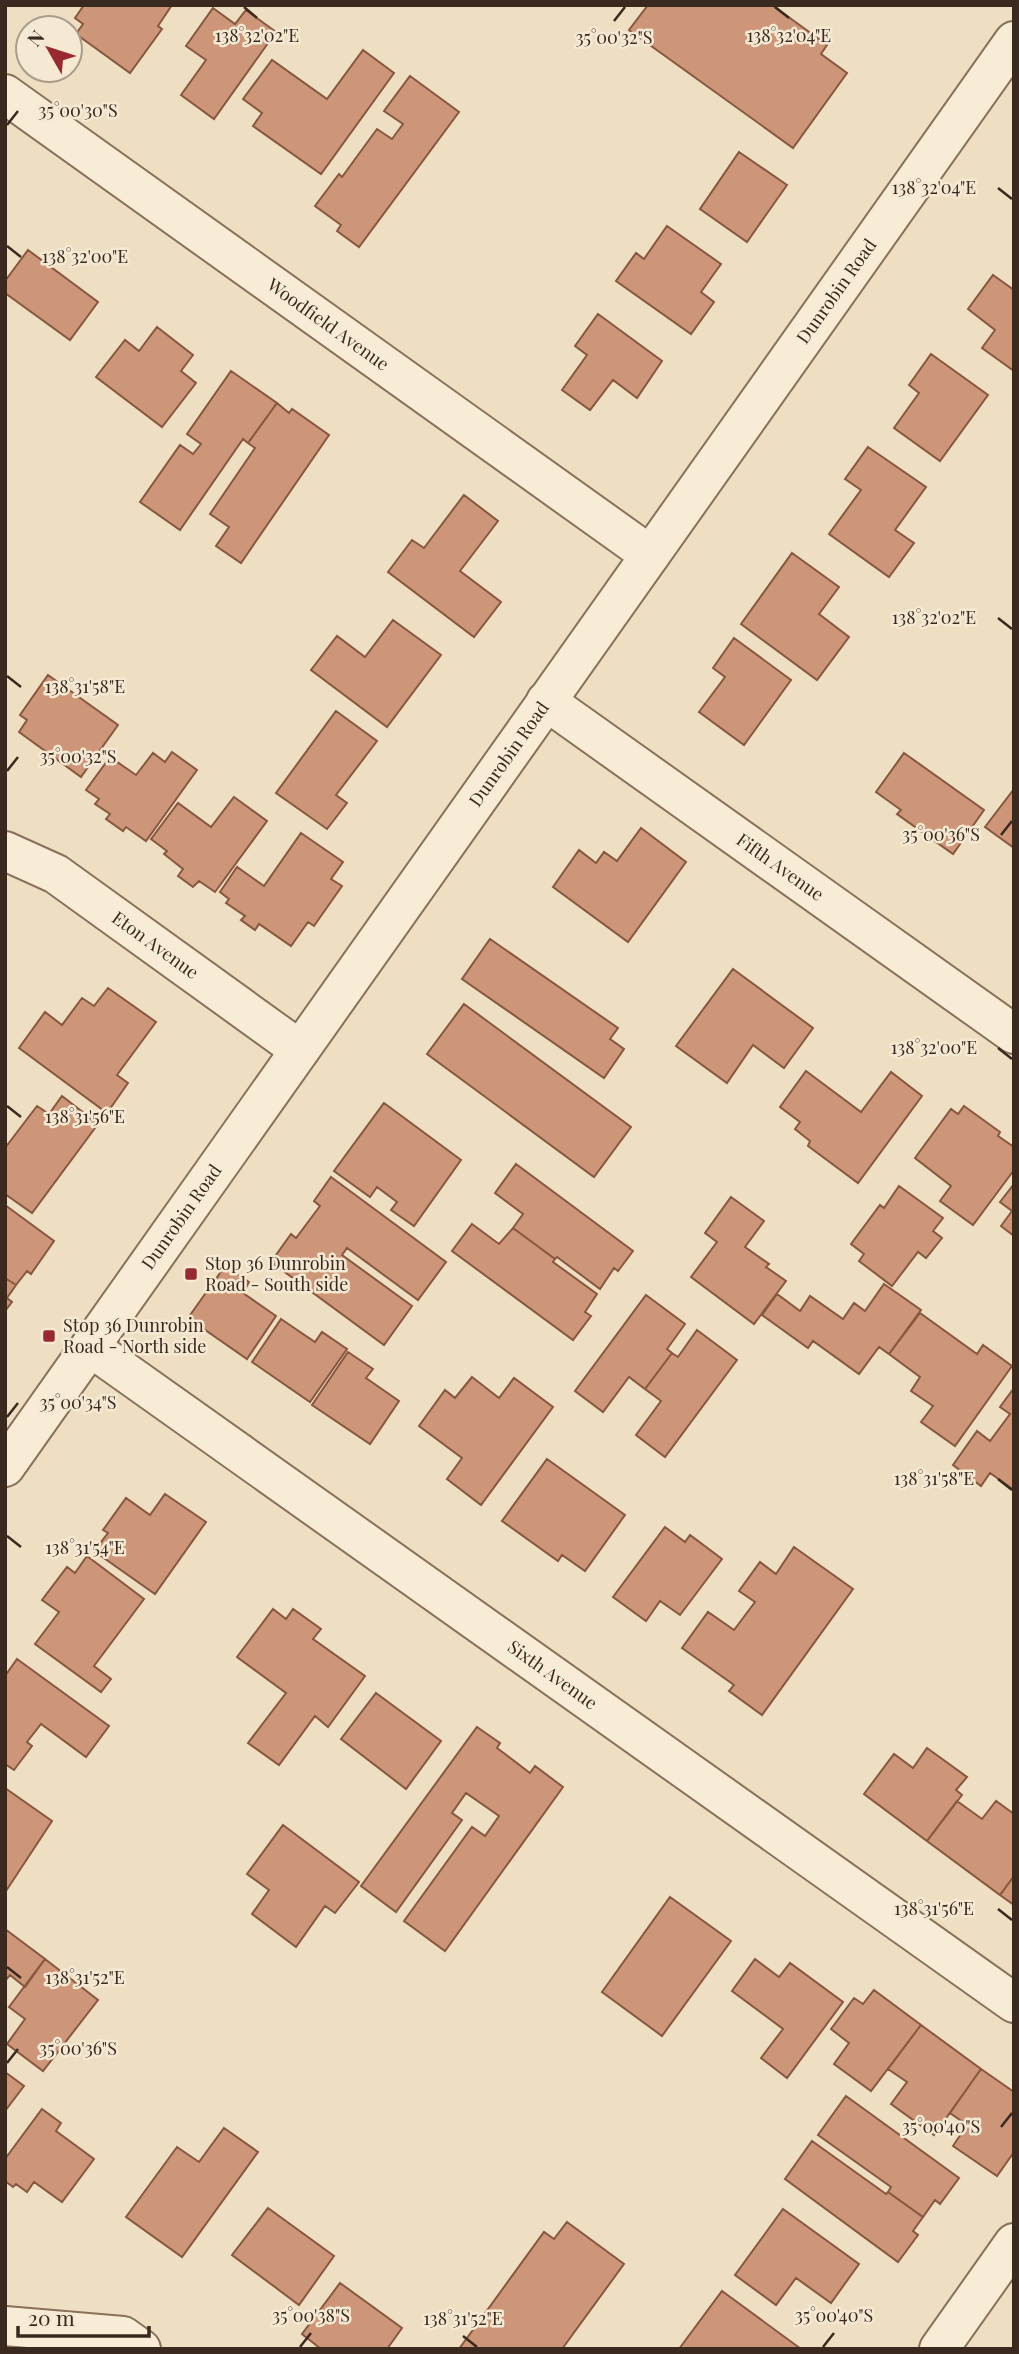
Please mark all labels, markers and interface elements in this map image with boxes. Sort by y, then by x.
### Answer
north arrow [14,14,84,84]
text: 138°32'02"E [215,23,299,47]
text: 138°32'04"E [747,23,831,47]
text: N [21,24,50,51]
text: 35°00'32"S [575,25,653,49]
text: 35°00'30"S [38,98,118,122]
text: 138°32'04"E [892,175,976,199]
street label: Dunrobin Road [790,233,882,348]
text: 138°32'00"E [42,244,128,268]
street label: Woodfield Avenue [262,272,394,376]
text: 138°32'02"E [892,605,976,629]
text: 138°31'58"E [45,674,125,698]
street label: Dunrobin Road [463,696,554,811]
text: 35°00'32"S [39,744,117,768]
text: 35°00'36"S [902,822,980,846]
street label: Fifth Avenue [732,827,829,906]
street label: Eton Avenue [107,905,204,984]
text: 138°32'00"E [891,1035,977,1059]
text: 138°31'56"E [45,1104,125,1128]
street label: Dunrobin Road [135,1159,227,1274]
place label: Stop 36 Dunrobin Road - South side [205,1251,348,1296]
marker: Stop 36 Dunrobin Road - South side [183,1266,199,1282]
place label: Stop 36 Dunrobin Road - North side [63,1313,206,1358]
marker: Stop 36 Dunrobin Road - North side [41,1328,57,1344]
text: 35°00'34"S [39,1390,117,1414]
text: 138°31'58"E [894,1466,974,1490]
text: 138°31'54"E [45,1535,125,1559]
street label: Sixth Avenue [503,1634,603,1714]
text: 138°31'56"E [894,1896,974,1920]
text: 138°31'52"E [45,1965,125,1989]
text: 35°00'36"S [39,2036,117,2060]
text: 35°00'40"S [902,2114,980,2138]
scale bar [18,2294,149,2338]
text: 20 m [28,2303,75,2331]
text: 35°00'38"S [272,2303,350,2327]
text: 35°00'40"S [795,2303,873,2327]
text: 138°31'52"E [423,2306,503,2330]

